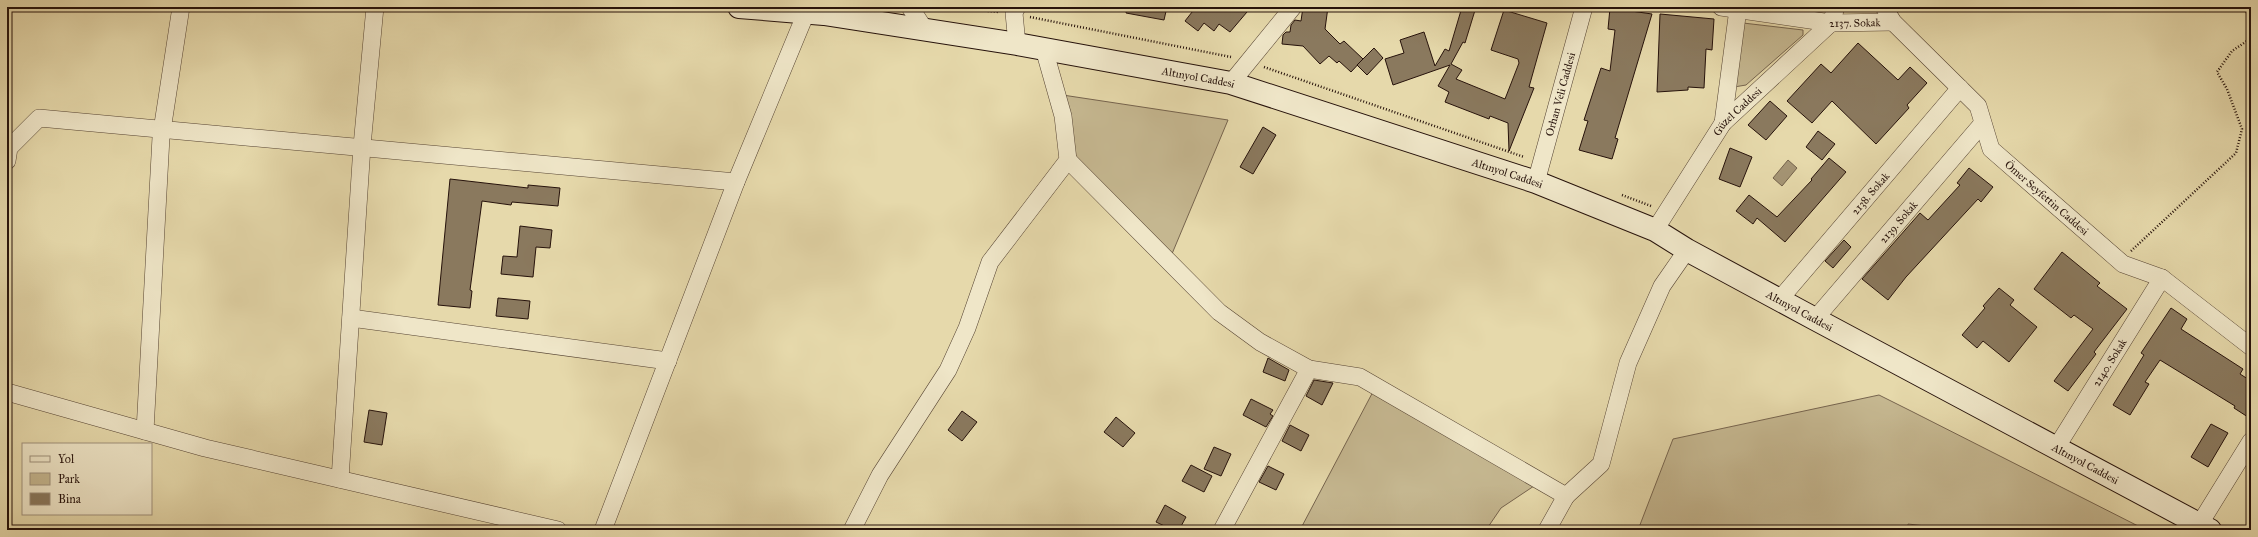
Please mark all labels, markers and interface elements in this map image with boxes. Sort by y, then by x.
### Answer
street label: 2137. Sokak [1829,16,1882,30]
street label: Orhan Veli Caddesi [1542,51,1578,138]
street label: Altınyol Caddesi [1160,64,1237,90]
street label: Güzel Caddesi [1710,84,1764,138]
street label: Altınyol Caddesi [1470,155,1545,191]
street label: Ömer Seyfettin Caddesi [2002,157,2091,238]
street label: 2138. Sokak [1849,169,1892,217]
street label: 2139. Sokak [1877,197,1921,246]
street label: Altınyol Caddesi [1763,287,1835,334]
street label: 2140. Sokak [2090,335,2130,389]
street label: Altınyol Caddesi [2049,440,2121,487]
legend [22,443,152,515]
text: Yol [58,452,75,466]
text: Park [58,472,80,486]
text: Bina [58,492,82,506]

